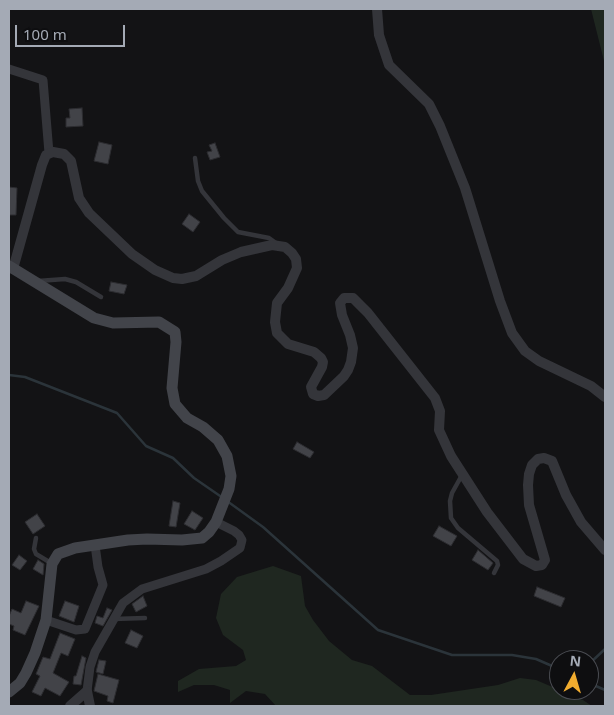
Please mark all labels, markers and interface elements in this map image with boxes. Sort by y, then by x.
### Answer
scale bar [18,15,128,47]
text: 100 m [23,24,67,44]
north arrow [549,650,599,700]
text: N [569,651,582,671]

